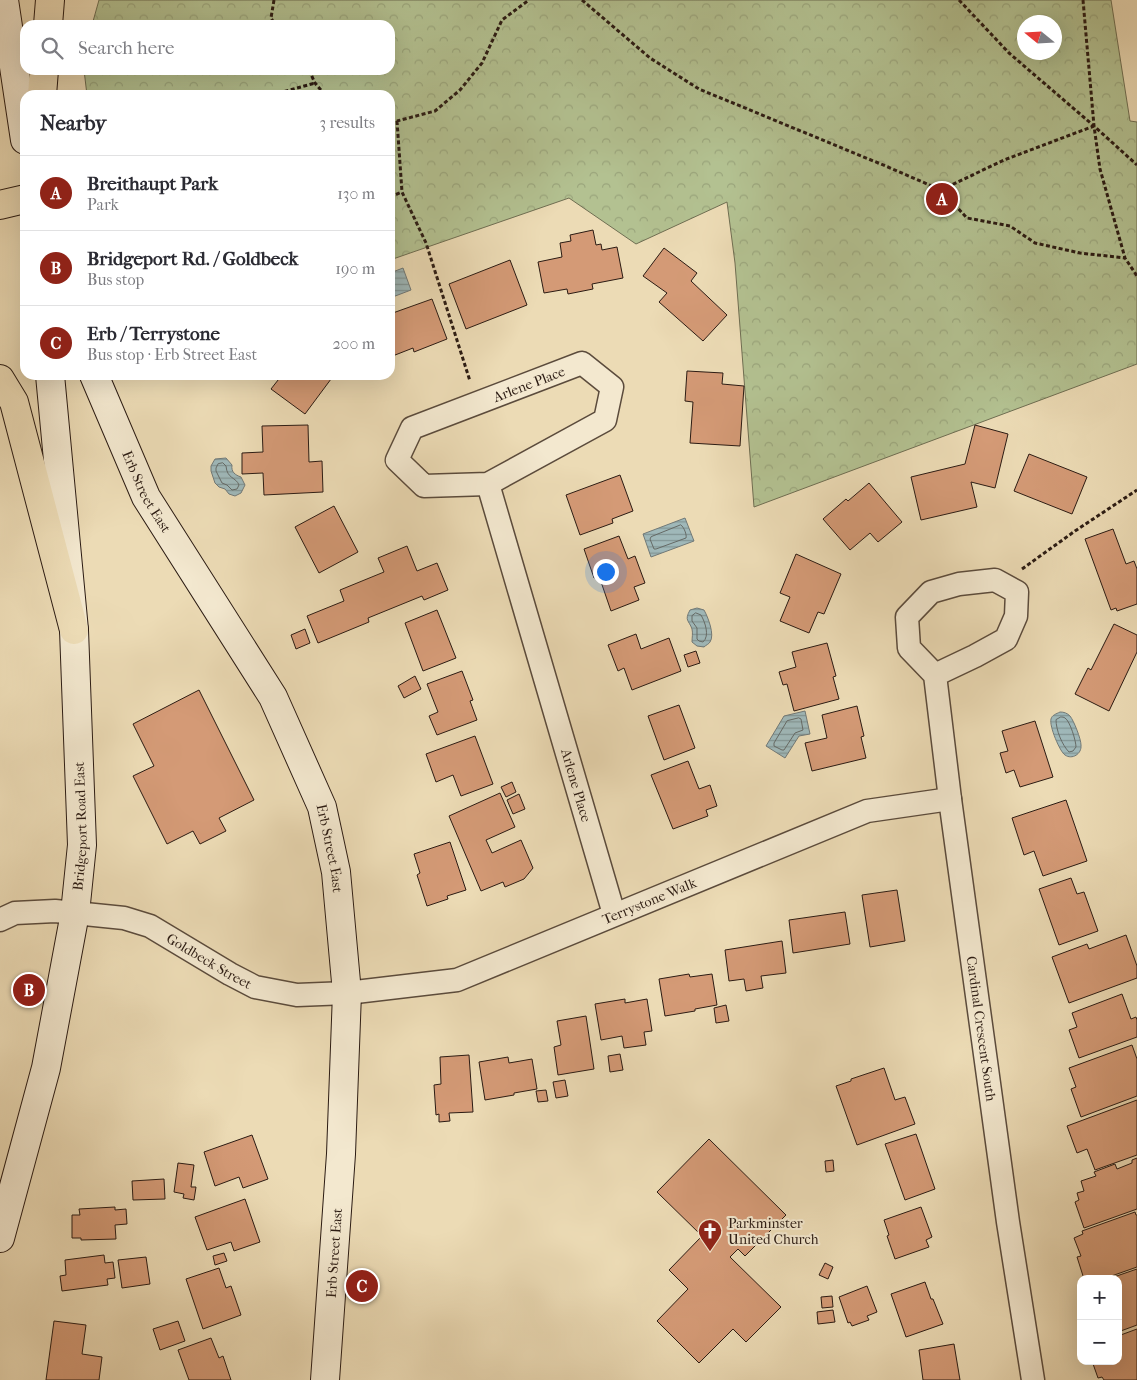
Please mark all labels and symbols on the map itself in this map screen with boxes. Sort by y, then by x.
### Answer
north arrow [1017,15,1062,60]
pin: A [926,180,958,218]
street label: Arlene Place [490,363,568,406]
street label: Erb Street East [118,448,174,536]
your location [593,559,619,585]
street label: Arlene Place [557,746,595,824]
street label: Bridgeport Road East [69,761,91,891]
street label: Erb Street East [313,802,346,893]
street label: Terrystone Walk [600,874,700,928]
street label: Goldbeck Street [163,930,255,993]
street label: Cardinal Crescent South [963,955,999,1103]
pin: B [13,971,45,1009]
street label: Erb Street East [323,1208,346,1299]
place label: Parkminster United Church [728,1215,819,1248]
church icon: Parkminster United Church [697,1218,723,1252]
pin: C [346,1267,378,1305]

